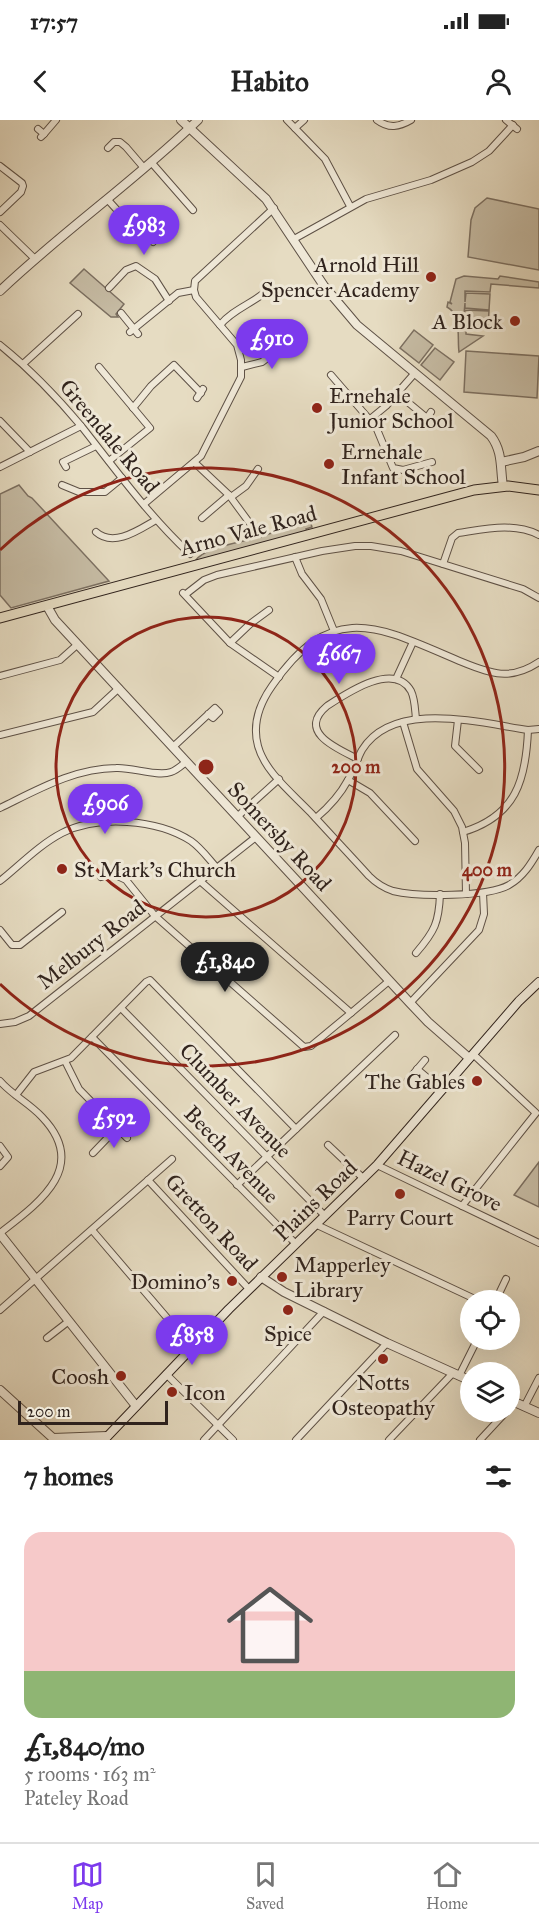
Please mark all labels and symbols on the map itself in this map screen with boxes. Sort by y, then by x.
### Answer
pin: £983 [108,205,180,256]
place label: Arnold Hill Spencer Academy [261,251,420,303]
marker: Arnold Hill Spencer Academy [424,270,438,284]
place label: A Block [431,308,504,335]
marker: A Block [508,314,522,328]
pin: £910 [236,319,308,370]
street label: Greendale Road [54,373,165,499]
place label: Ernehale Junior School [327,382,454,434]
marker: Ernehale Junior School [310,401,324,415]
place label: Ernehale Infant School [341,438,466,490]
marker: Ernehale Infant School [322,457,336,471]
street label: Arno Vale Road [176,499,319,562]
pin: £667 [303,634,375,685]
text: 200 m [332,756,381,778]
centre of rings [196,757,216,777]
street label: Somersby Road [222,776,337,897]
pin: £906 [69,784,141,835]
place label: St Mark's Church [74,856,236,883]
text: 400 m [462,859,513,882]
marker: St Mark's Church [55,862,69,876]
street label: Melbury Road [32,894,151,995]
pin: £1,840 [176,942,274,993]
street label: Clumber Avenue [174,1037,297,1164]
place label: The Gables [365,1068,465,1095]
marker: The Gables [470,1074,484,1088]
pin: £592 [78,1098,150,1149]
street label: Beech Avenue [178,1100,285,1209]
street label: Hazel Grove [393,1144,507,1217]
street label: Plains Road [268,1154,363,1247]
street label: Gretton Road [160,1168,264,1277]
marker: Parry Court [393,1187,407,1201]
place label: Parry Court [346,1204,454,1231]
place label: Mapperley Library [294,1251,391,1303]
place label: Domino's [130,1268,220,1295]
marker: Mapperley Library [275,1270,289,1284]
marker: Domino's [225,1274,239,1288]
marker: Spice [281,1303,295,1317]
pin: £858 [156,1315,228,1366]
place label: Spice [264,1320,312,1347]
marker: Notts Osteopathy [376,1352,390,1366]
place label: Coosh [51,1363,109,1390]
marker: Coosh [114,1369,128,1383]
place label: Notts Osteopathy [331,1369,435,1421]
place label: Icon [184,1379,226,1406]
marker: Icon [165,1385,179,1399]
scale bar [18,1398,168,1426]

